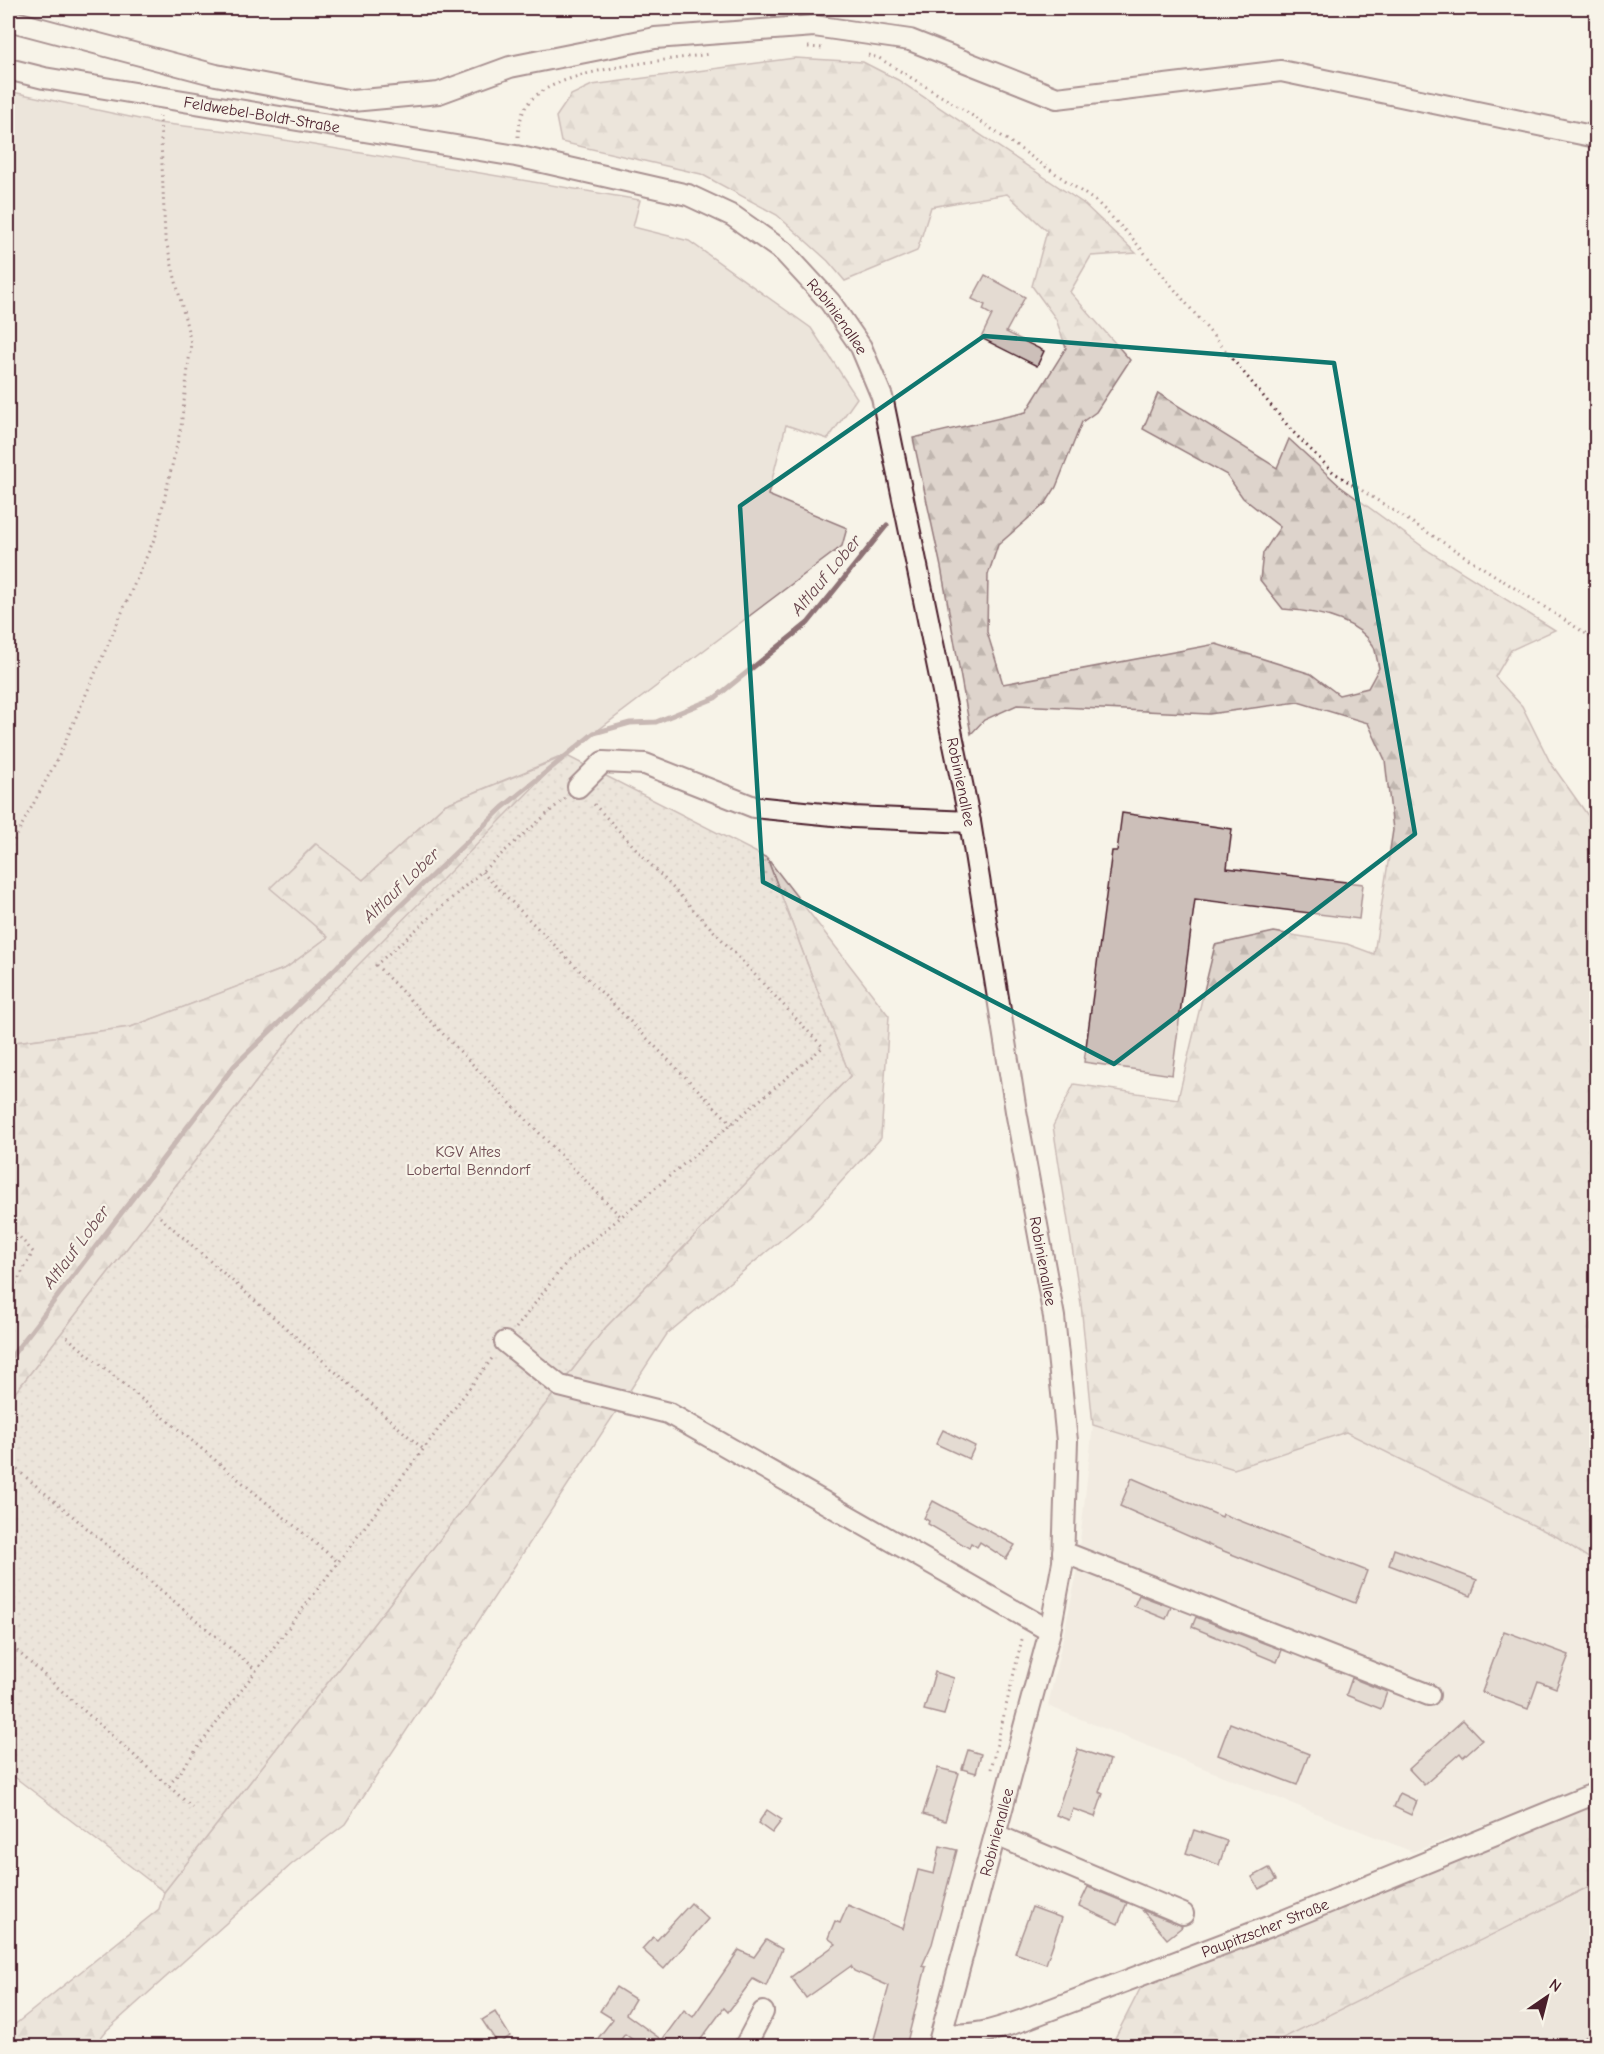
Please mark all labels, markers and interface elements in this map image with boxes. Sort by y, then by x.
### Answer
street label: Feldwebel-Boldt-Straße [182,93,341,137]
street label: Robinienallee [803,275,871,357]
water label: Altlauf Lober [786,530,867,620]
street label: Robinienallee [943,736,979,828]
water label: Altlauf Lober [358,843,445,928]
park label: KGV Altes Lobertal Benndorf [406,1143,531,1179]
water label: Altlauf Lober [38,1201,115,1294]
street label: Robinienallee [1026,1215,1060,1307]
street label: Robinienallee [977,1786,1017,1878]
street label: Paupitzscher Straße [1199,1895,1332,1961]
north arrow [1517,1967,1577,2027]
text: N [1546,1975,1564,1996]

